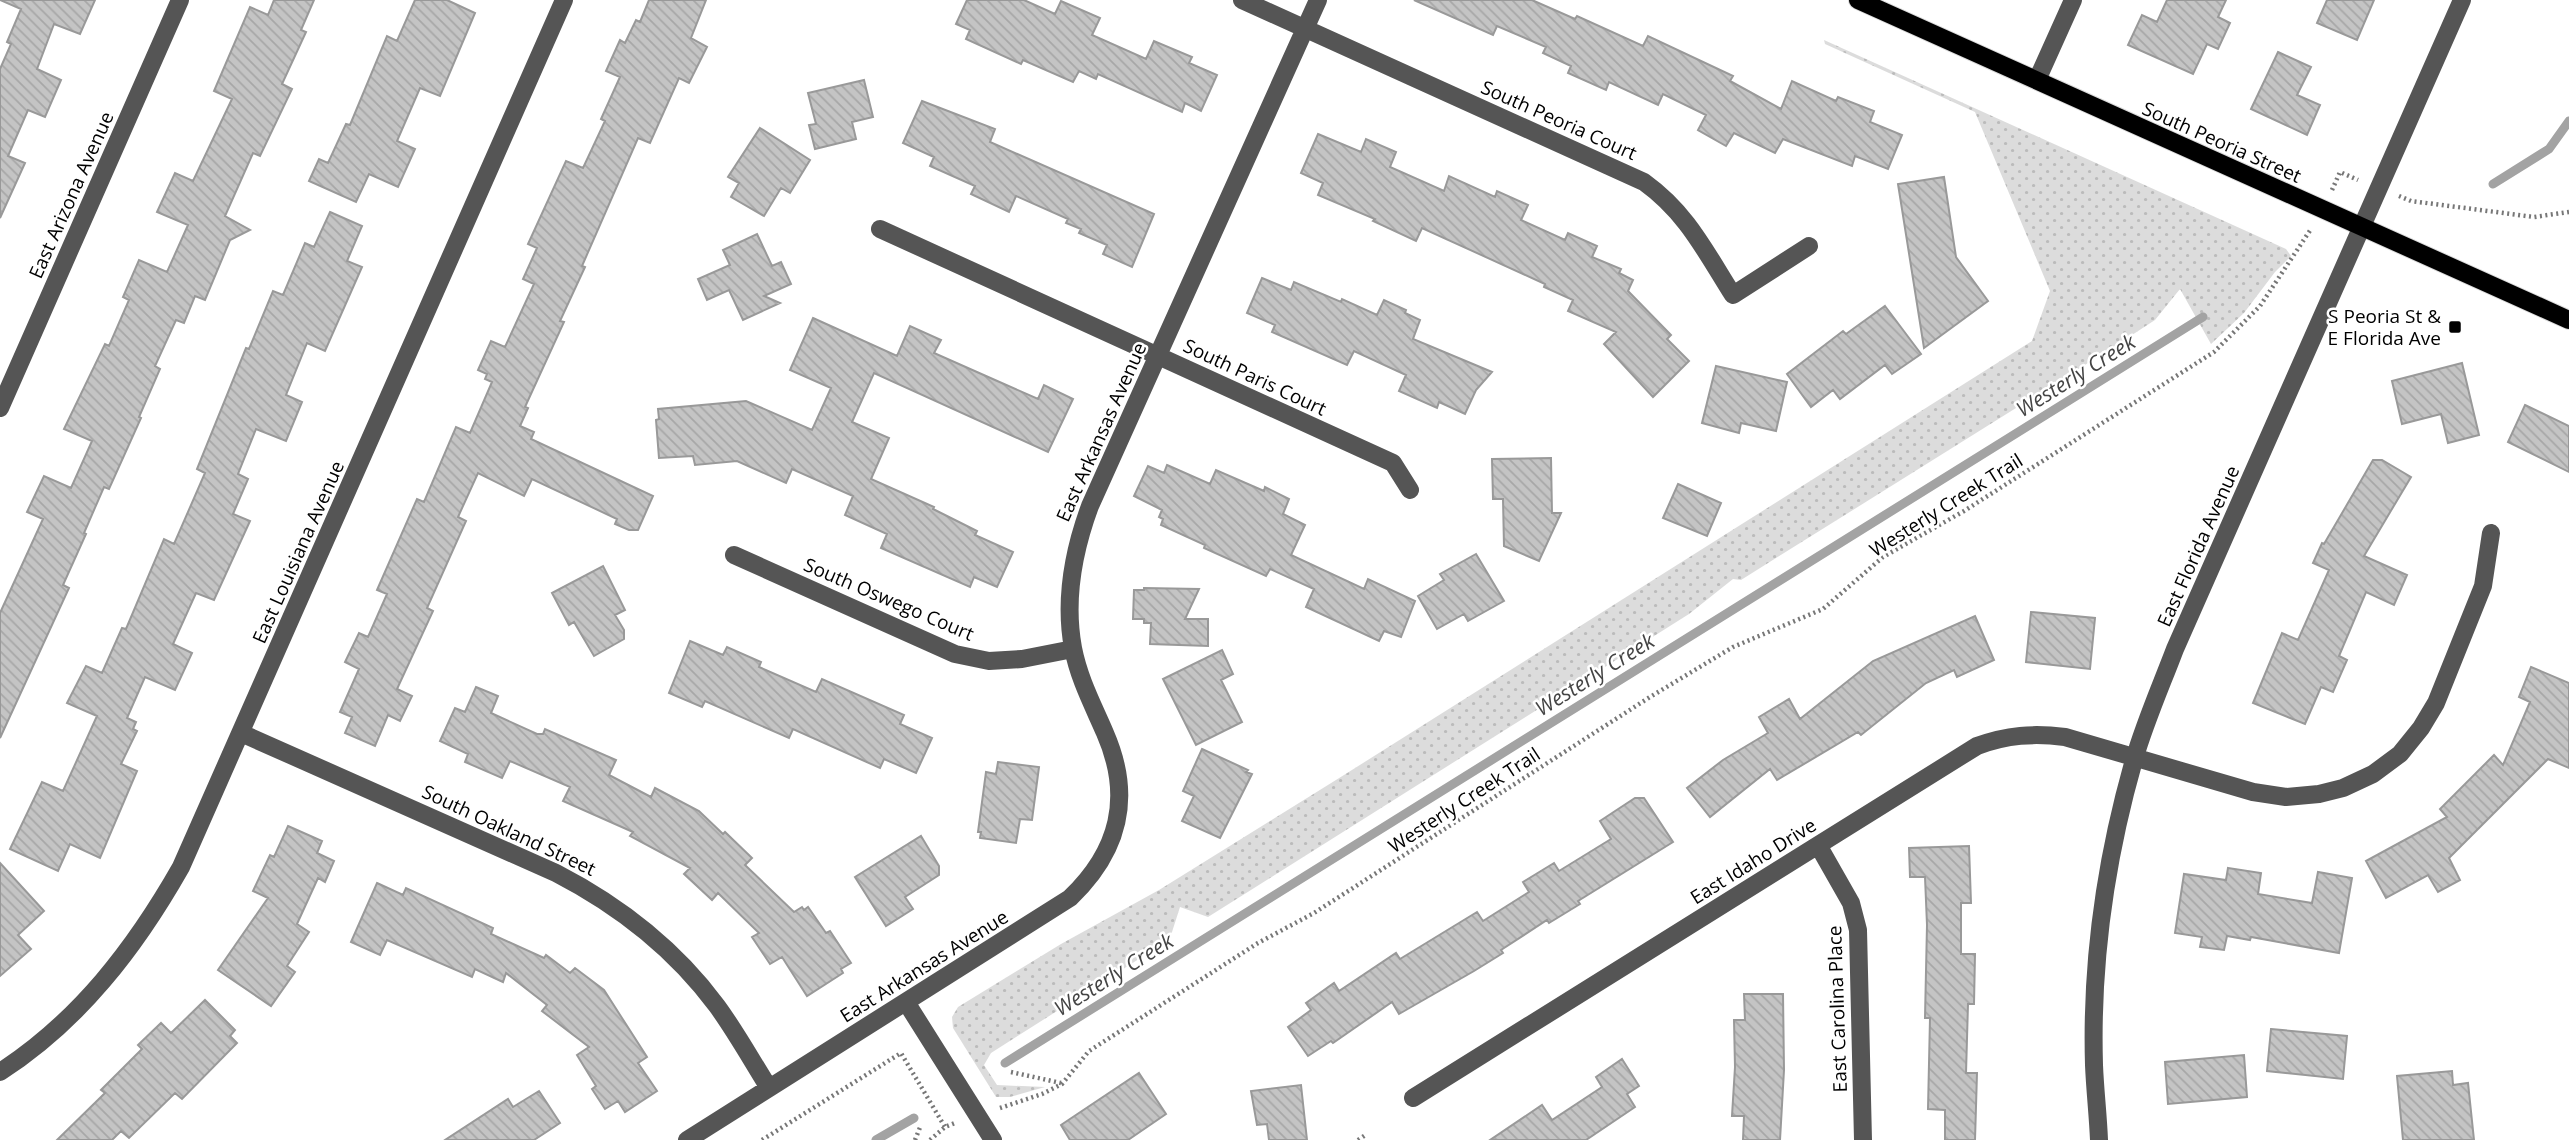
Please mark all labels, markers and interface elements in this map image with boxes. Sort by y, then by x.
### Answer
street label: South Peoria Court [1477,74,1641,166]
street label: South Peoria Street [2138,95,2306,189]
street label: East Arizona Avenue [22,107,120,283]
place label: S Peoria St & E Florida Ave [2328,303,2441,351]
marker: S Peoria St & E Florida Ave [2447,319,2463,335]
water label: Westerly Creek [2011,327,2141,423]
street label: South Paris Court [1179,332,1331,422]
street label: East Arkansas Avenue [1050,338,1152,526]
street label: Westerly Creek Trail [1864,447,2028,563]
street label: East Louisiana Avenue [246,457,350,647]
street label: East Florida Avenue [2151,461,2245,631]
street label: South Oswego Court [800,551,978,647]
water label: Westerly Creek [1530,626,1660,722]
street label: Westerly Creek Trail [1383,741,1545,859]
street label: South Oakland Street [418,778,600,882]
street label: East Idaho Drive [1685,812,1821,910]
street label: East Arkansas Avenue [835,904,1013,1028]
street label: East Carolina Place [1821,925,1853,1093]
water label: Westerly Creek [1049,926,1179,1022]

